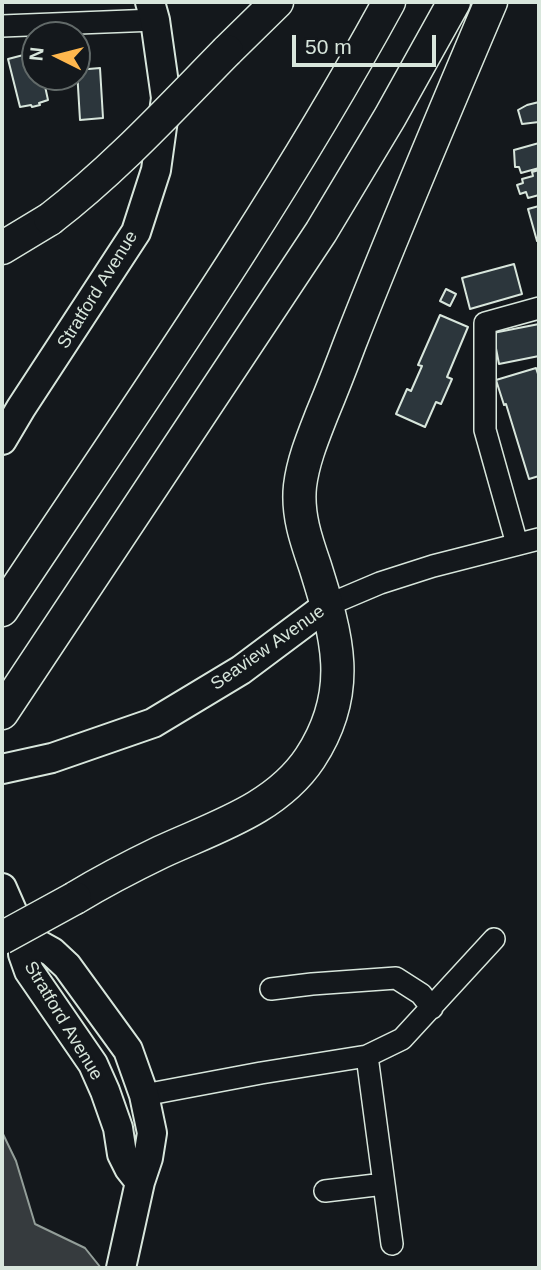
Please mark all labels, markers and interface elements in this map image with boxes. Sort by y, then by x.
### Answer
north arrow [21,21,91,91]
scale bar [296,21,440,65]
text: 50 m [305,35,352,58]
text: N [25,46,48,62]
street label: Stratford Avenue [53,227,143,353]
street label: Seaview Avenue [207,601,329,695]
street label: Stratford Avenue [19,958,107,1084]

